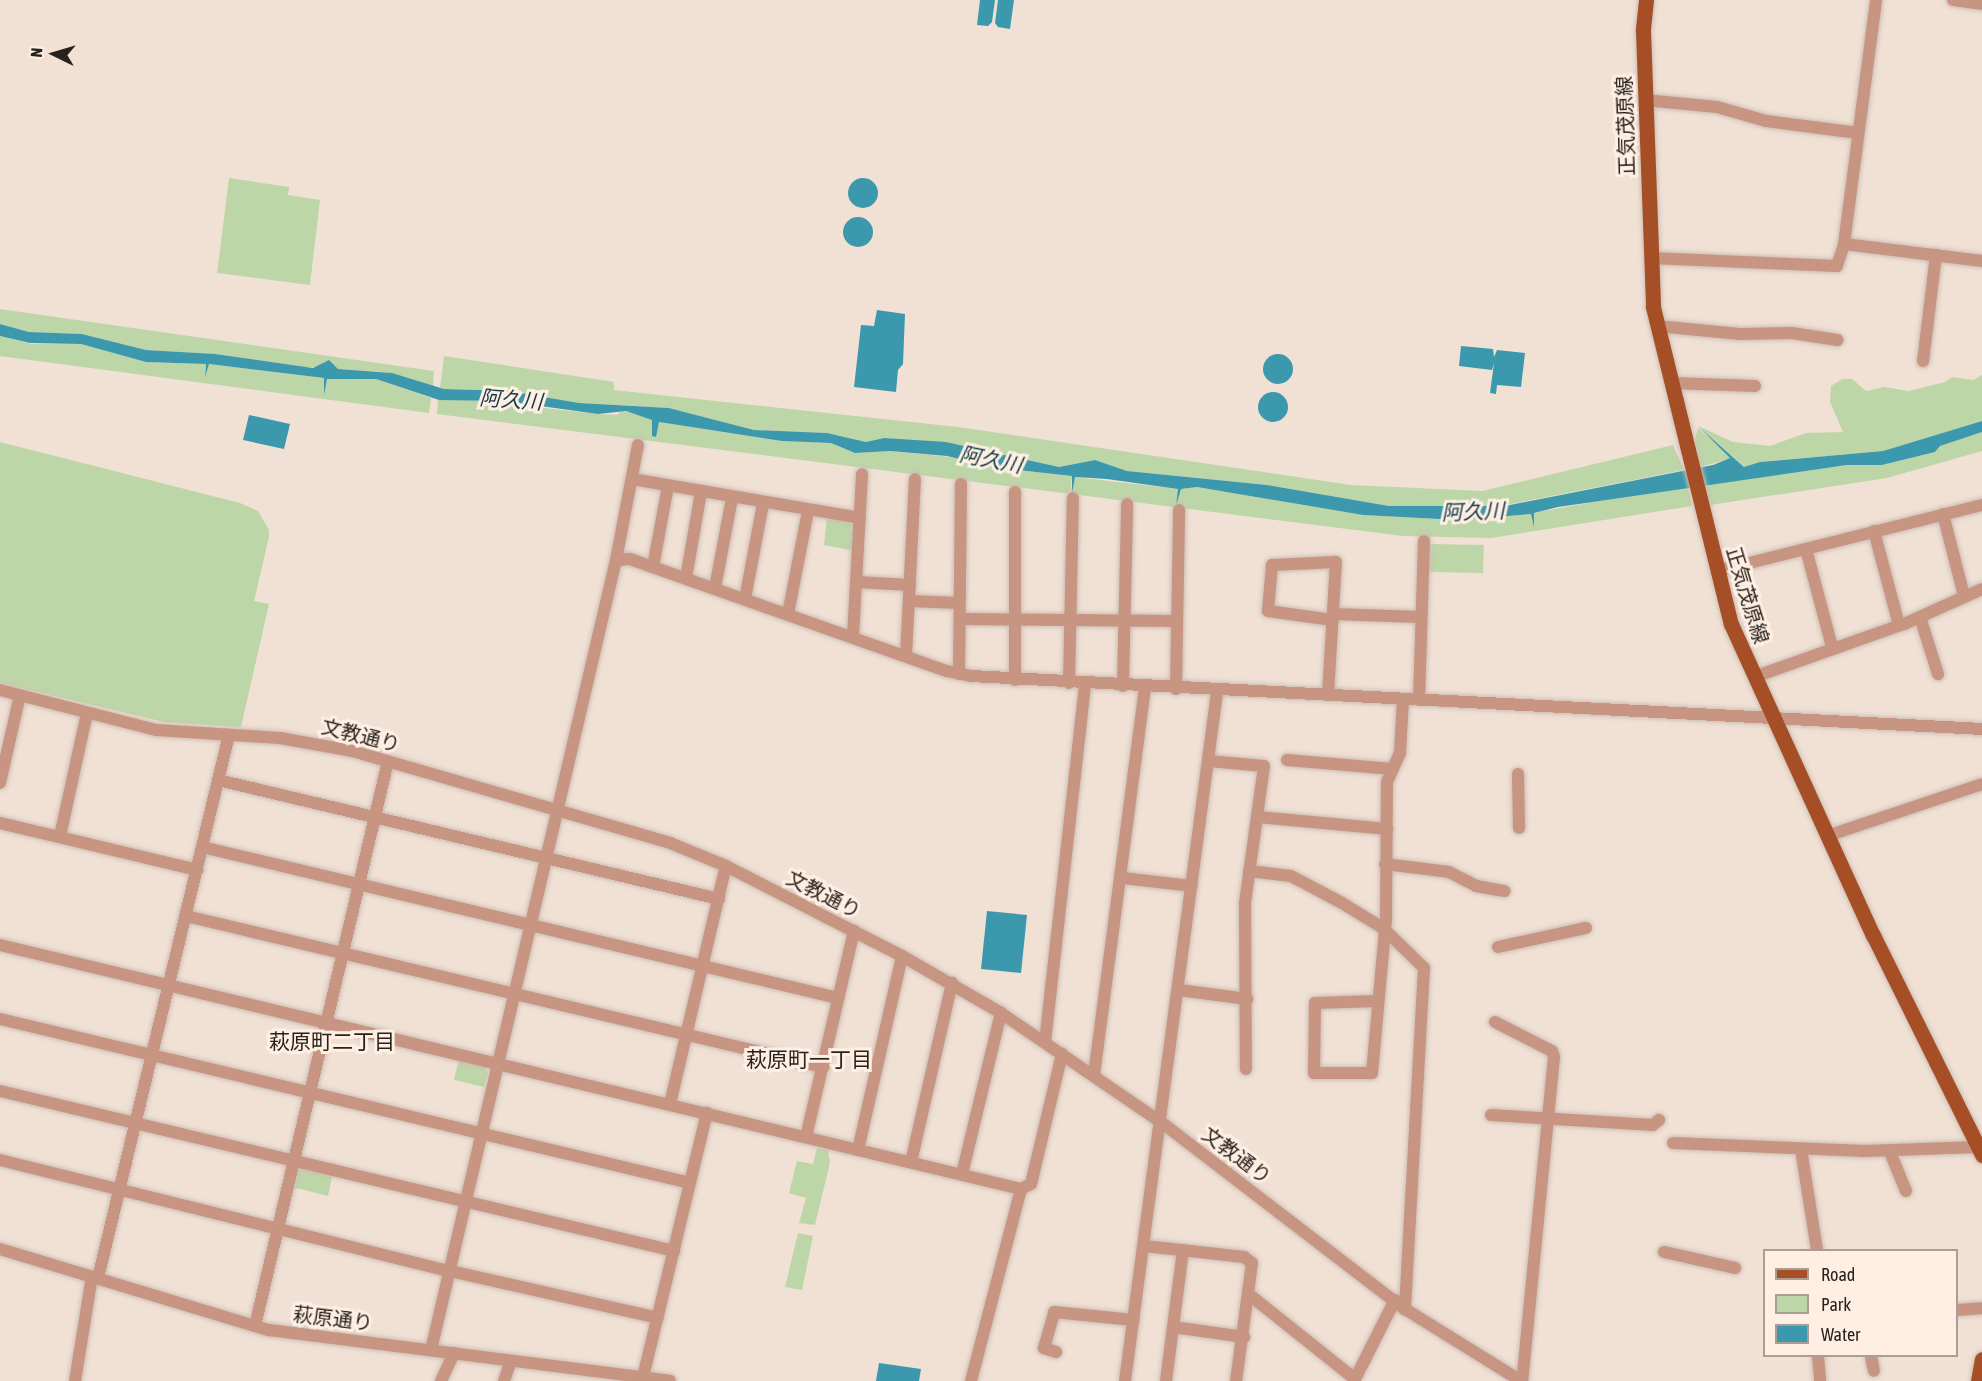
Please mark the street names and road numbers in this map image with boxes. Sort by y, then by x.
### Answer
street label: 正気茂原線 [1611,76,1639,176]
street label: 正気茂原線 [1722,544,1774,646]
street label: 文教通り [319,714,403,756]
street label: 文教通り [783,865,865,923]
street label: 文教通り [1198,1121,1276,1189]
street label: 萩原通り [292,1301,374,1335]

